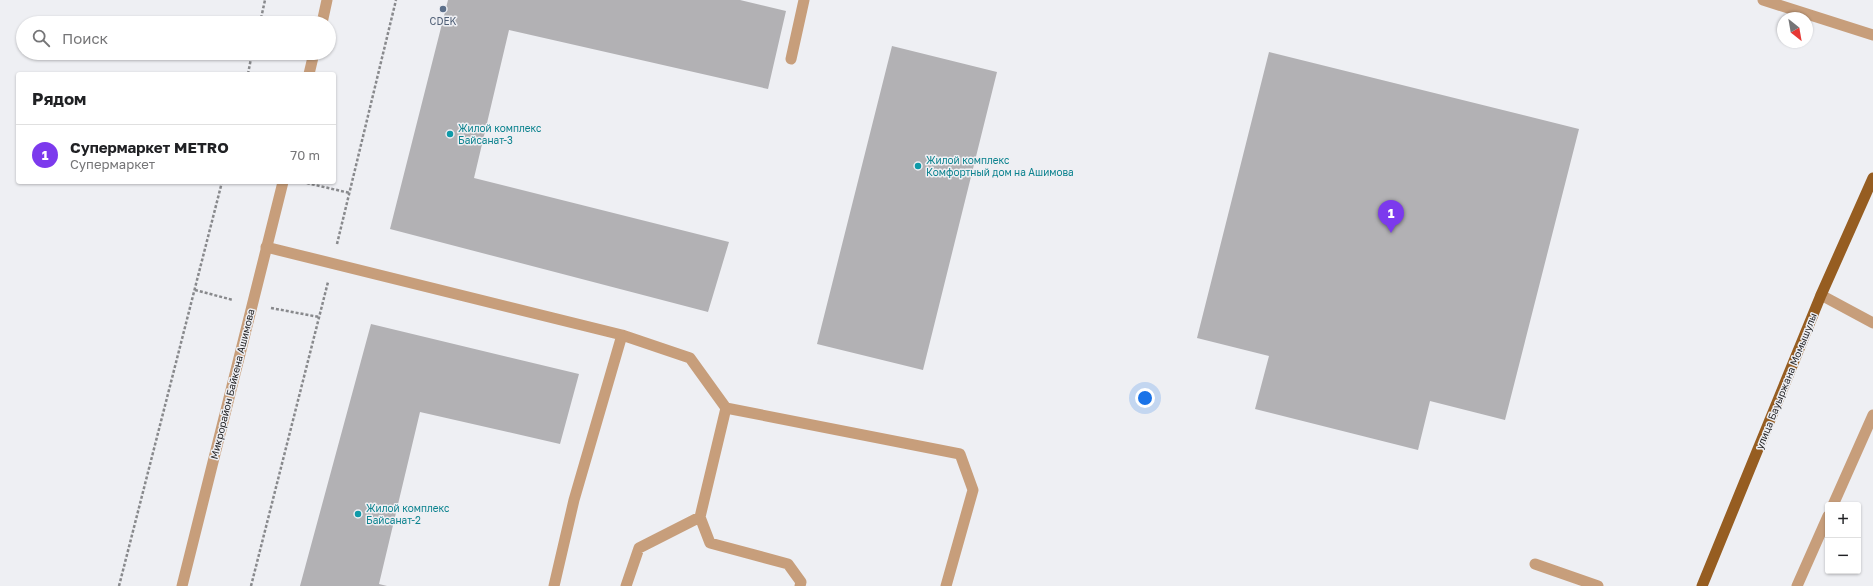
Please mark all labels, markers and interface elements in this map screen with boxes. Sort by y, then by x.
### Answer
marker: CDEK [438,4,448,14]
north arrow [1777,12,1813,48]
place label: CDEK [430,15,456,27]
search box [16,16,336,60]
icon: search [30,27,52,49]
text: Поиск [62,29,108,47]
text: Рядом [32,88,86,109]
place label: Жилой комплекс Байсанат-3 [458,122,542,146]
marker: Жилой комплекс Байсанат-3 [445,129,455,139]
text: Супермаркет METRO [70,138,229,156]
text: 1 [42,147,48,163]
text: 70 m [290,147,320,163]
place label: Жилой комплекс Комфортный дом на Ашимова [926,154,1074,178]
text: Супермаркет [70,156,155,172]
marker: Жилой комплекс Комфортный дом на Ашимова [913,161,923,171]
pin: 1 [1378,200,1404,233]
street label: Микрорайон Байкена Ашимова [207,308,257,460]
street label: улица Бауыржана Момышулы [1753,311,1819,451]
your location [1135,388,1155,408]
place label: Жилой комплекс Байсанат-2 [366,502,450,526]
map controls [1825,502,1861,574]
button: + [1825,502,1861,538]
marker: Жилой комплекс Байсанат-2 [353,509,363,519]
button: − [1825,538,1861,574]

